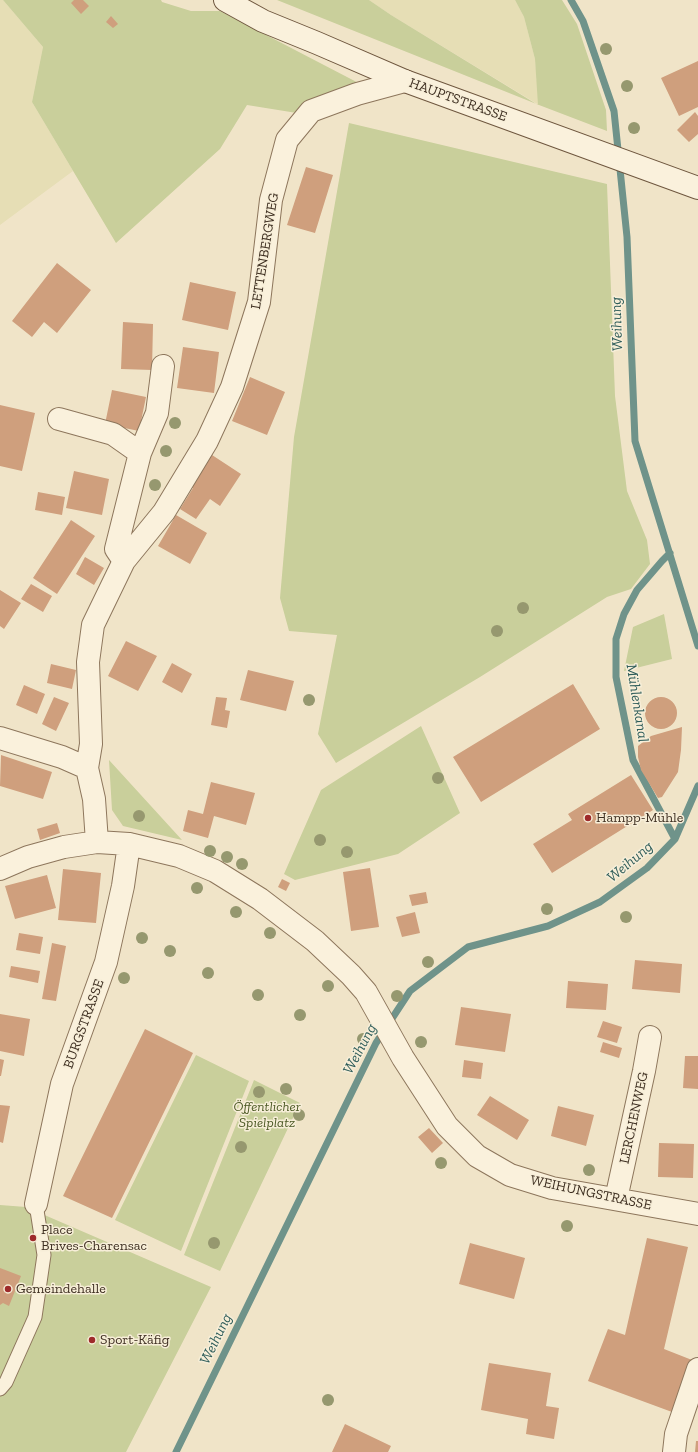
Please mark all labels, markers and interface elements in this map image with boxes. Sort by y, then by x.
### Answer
street label: HAUPTSTRASSE [407,75,509,125]
street label: LETTENBERGWEG [248,192,282,310]
water label: Weihung [607,297,627,351]
water label: Mühlenkanal [622,663,652,743]
place label: Hampp-Mühle [596,810,683,826]
marker: Hampp-Mühle [583,813,593,823]
water label: Weihung [603,838,657,886]
street label: BURGSTRASSE [60,977,108,1071]
water label: Weihung [339,1021,381,1077]
street label: LERCHENWEG [616,1070,652,1166]
park label: Öffentlicher Spielplatz [234,1099,300,1132]
street label: WEIHUNGSTRASSE [529,1172,653,1214]
place label: Place Brives-Charensac [41,1222,147,1254]
marker: Place Brives-Charensac [28,1233,38,1243]
place label: Gemeindehalle [16,1281,106,1297]
marker: Gemeindehalle [3,1284,13,1294]
water label: Weihung [196,1311,236,1367]
place label: Sport-Käfig [100,1332,169,1348]
marker: Sport-Käfig [87,1335,97,1345]

